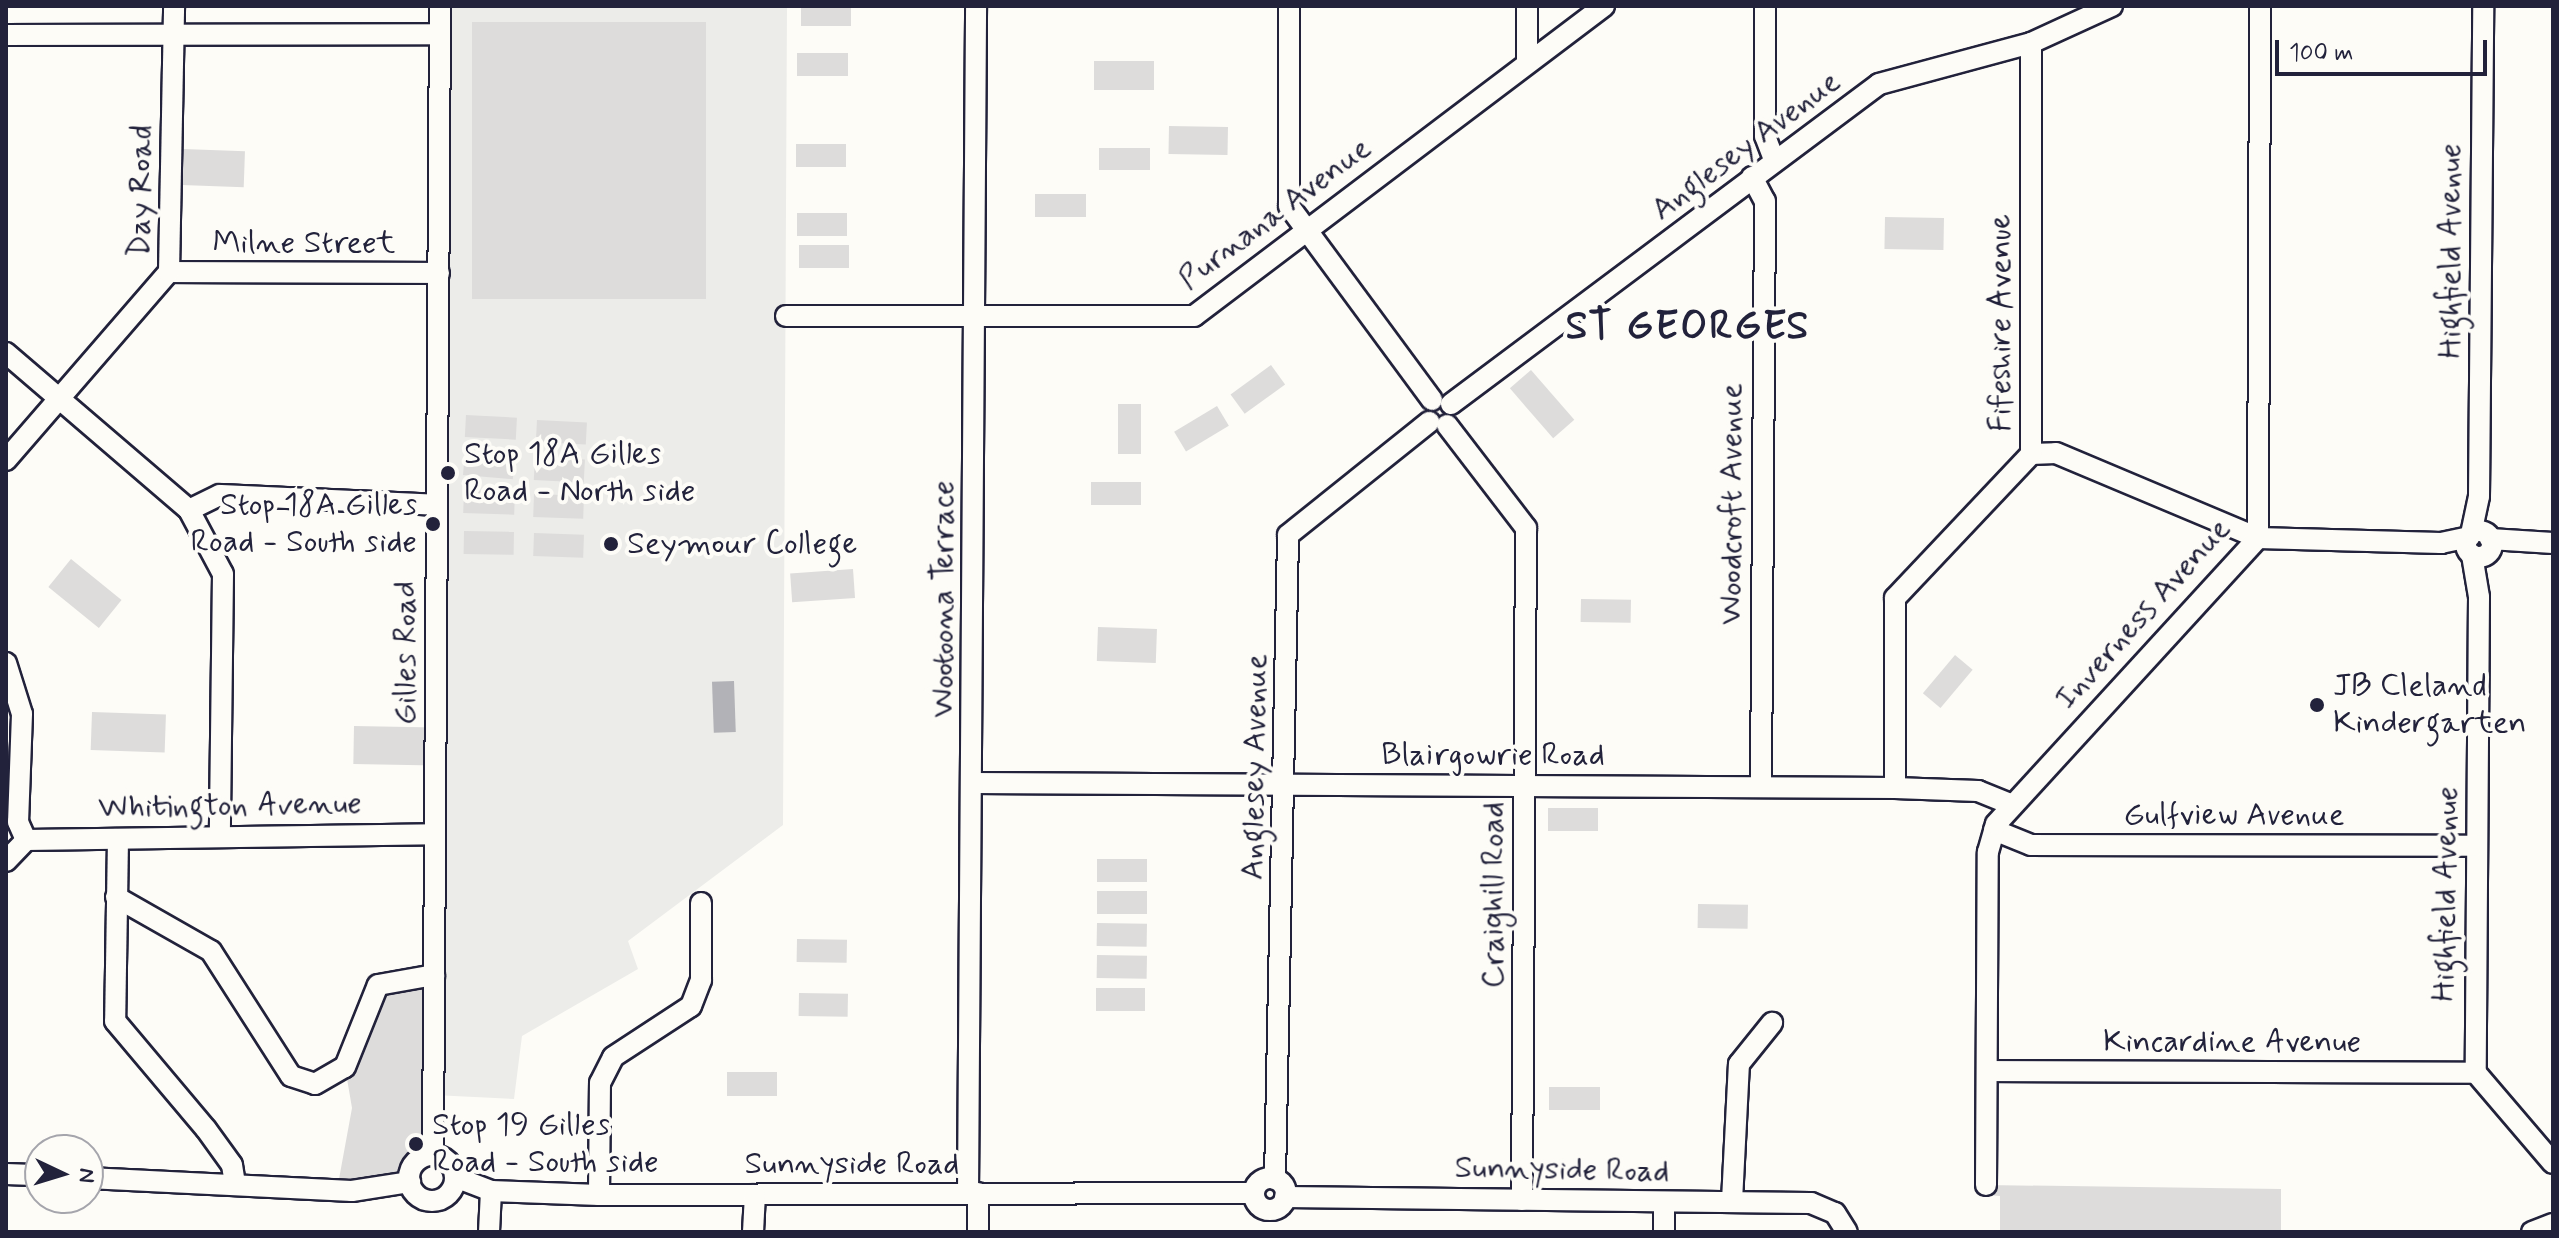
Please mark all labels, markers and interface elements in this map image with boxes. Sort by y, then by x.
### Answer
scale bar [2279,24,2491,74]
text: 100 m [2289,38,2353,69]
street label: Anglesey Avenue [1643,62,1849,230]
street label: Day Road [121,127,161,255]
street label: Purnana Avenue [1171,129,1379,299]
street label: Highfield Avenue [2432,140,2470,362]
street label: Fifeshire Avenue [1982,211,2020,435]
street label: Milne Street [213,224,395,262]
district label: ST GEORGES [1563,303,1813,351]
street label: Woodcroft Avenue [1713,382,1751,626]
place label: Stop 18A Gilles Road - North side [464,436,695,511]
marker: Stop 18A Gilles Road - North side [439,464,457,482]
street label: Wootoona Terrace [925,481,963,717]
place label: Stop 18A Gilles Road - South side [190,487,417,562]
street label: Inverness Avenue [2047,510,2239,718]
marker: Stop 18A Gilles Road - South side [424,515,442,533]
place label: Seymour College [627,525,860,563]
marker: Seymour College [602,535,620,553]
street label: Gilles Road [387,581,425,725]
street label: Anglesey Avenue [1234,653,1276,881]
place label: JB Cleland Kindergarten [2333,668,2526,743]
marker: JB Cleland Kindergarten [2308,696,2326,714]
street label: Blairgowrie Road [1381,736,1605,774]
street label: Highfield Avenue [2425,783,2467,1005]
street label: Whitington Avenue [100,785,360,827]
street label: Gulfview Avenue [2123,796,2345,834]
street label: Craighill Road [1475,802,1513,988]
street label: Kincardine Avenue [2101,1023,2363,1061]
place label: Stop 19 Gilles Road - South side [432,1107,659,1182]
north arrow [24,1134,104,1214]
marker: Stop 19 Gilles Road - South side [407,1135,425,1153]
street label: Sunnyside Road [744,1145,960,1183]
street label: Sunnyside Road [1454,1149,1670,1191]
text: N [71,1167,100,1184]

